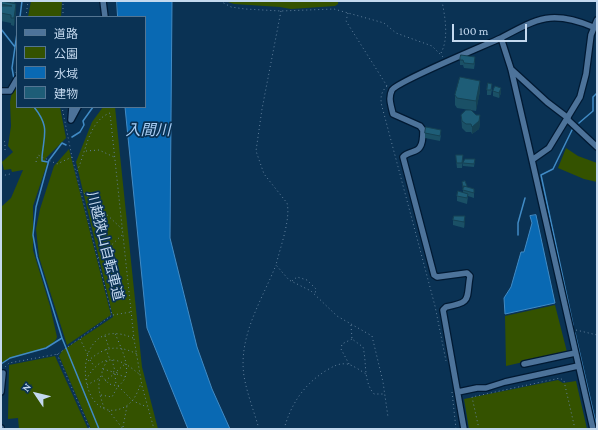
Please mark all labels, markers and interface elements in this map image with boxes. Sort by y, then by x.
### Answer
legend [16,16,146,108]
scale bar [454,16,529,42]
text: 100 m [459,24,488,38]
text: 道路 [54,27,78,41]
text: 公園 [54,47,78,61]
text: 水域 [54,67,78,81]
text: 建物 [54,87,78,101]
water label: 入間川 [126,121,170,139]
street label: 川越狭山自転車道 [83,190,127,302]
north arrow [16,374,56,414]
text: N [19,381,33,394]

